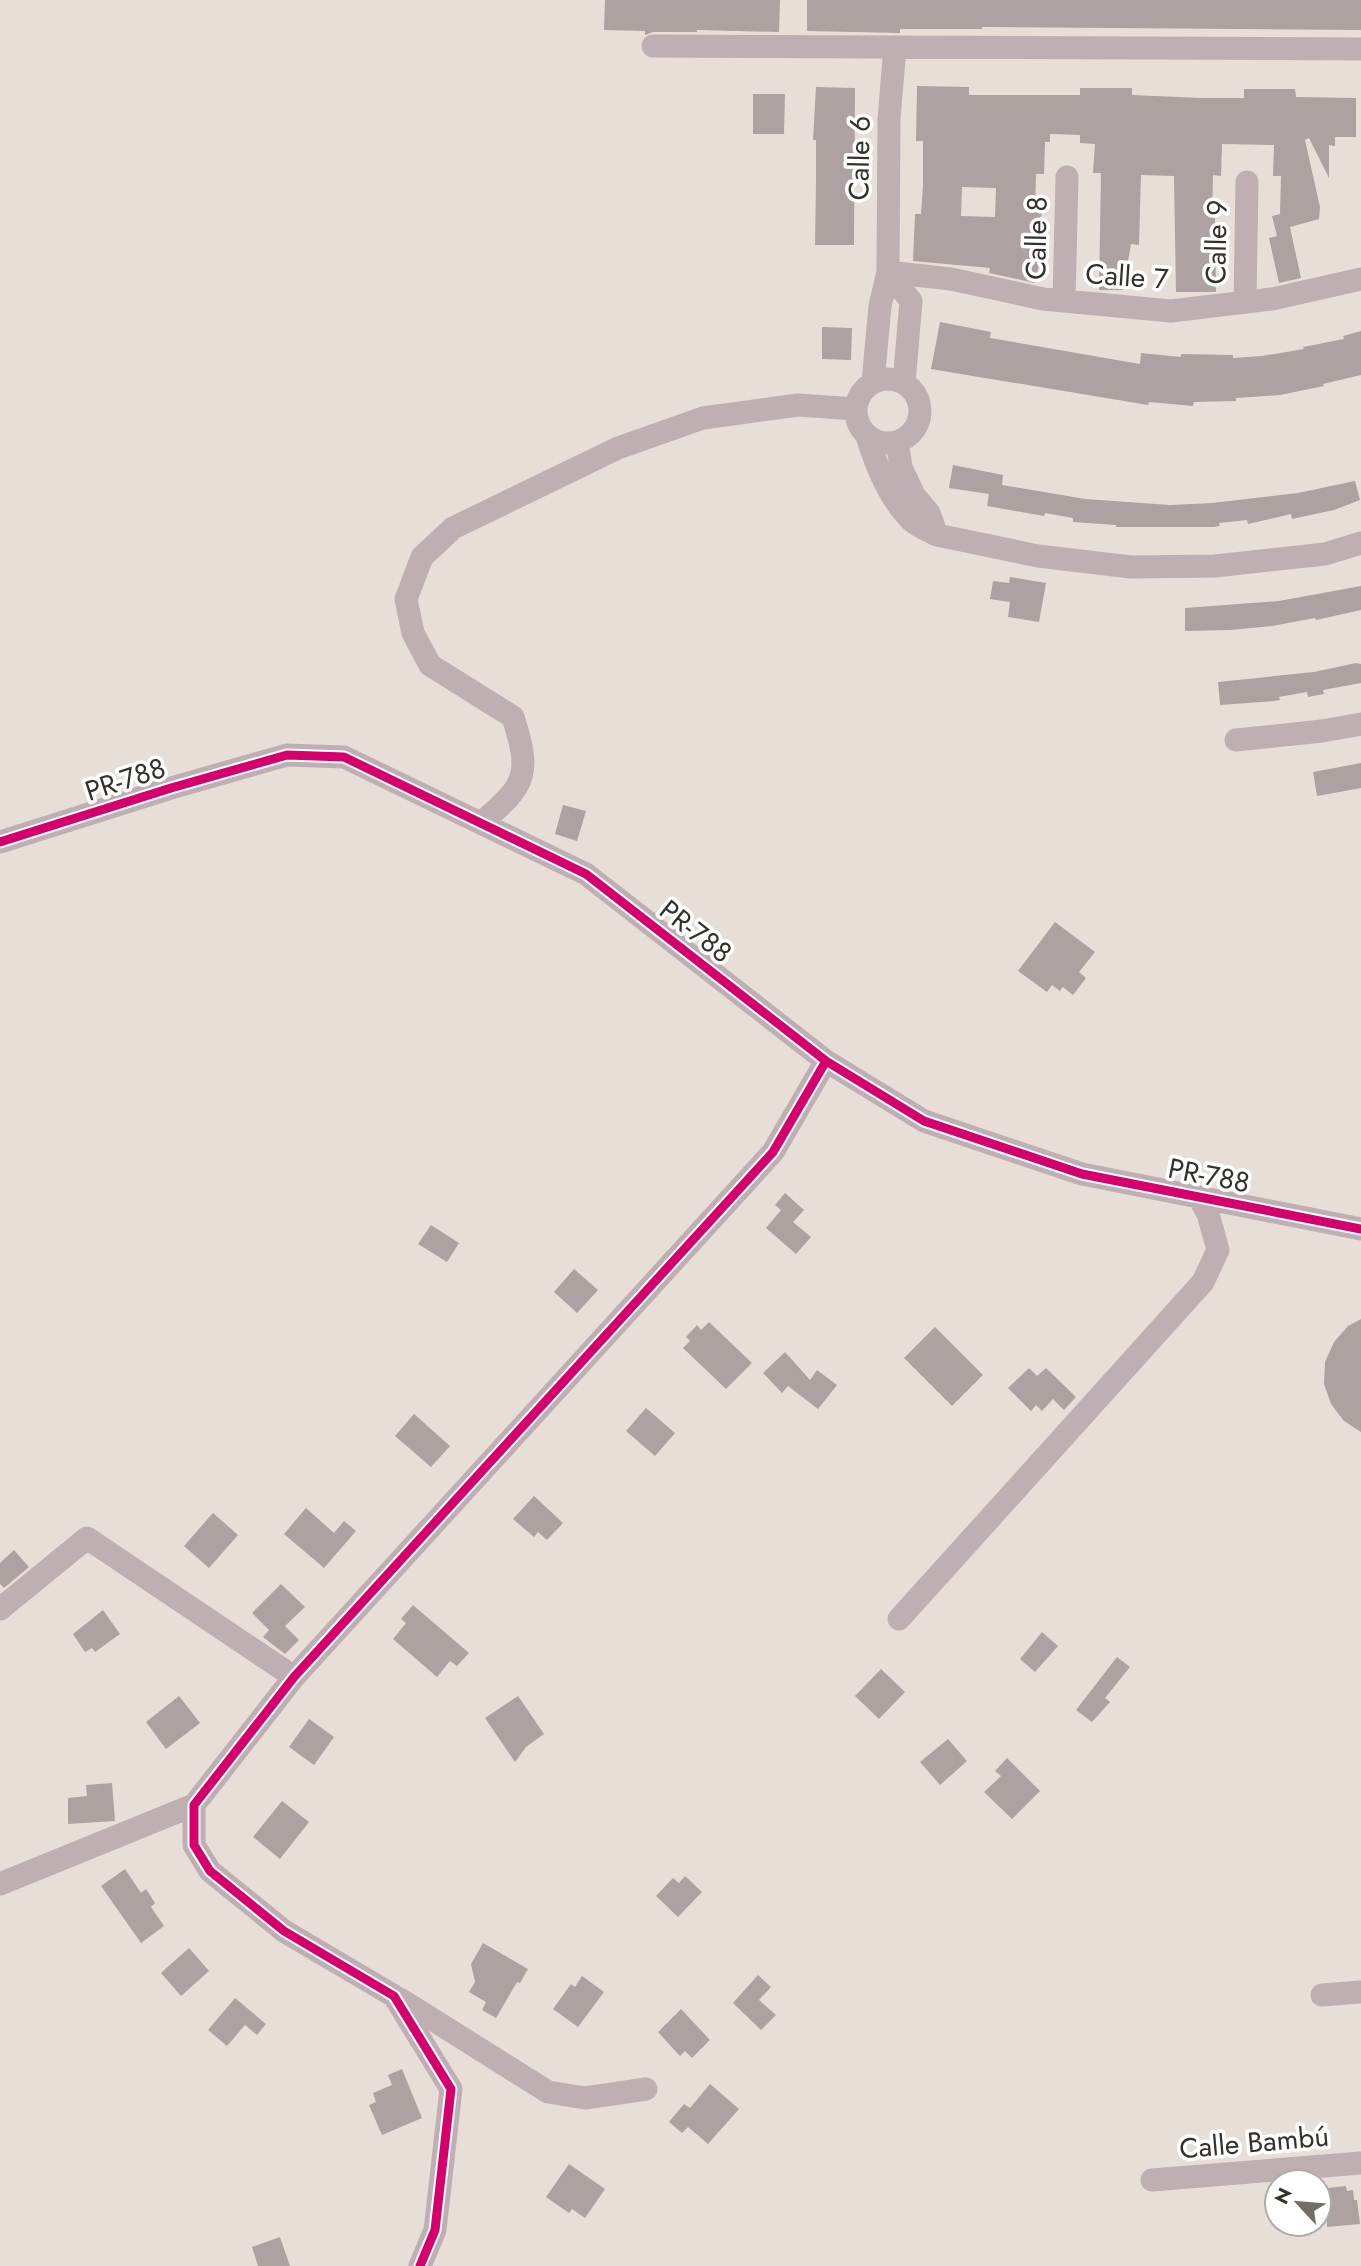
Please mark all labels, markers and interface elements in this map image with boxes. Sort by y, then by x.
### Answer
street label: Calle 6 [838,115,881,201]
street label: Calle 8 [1015,196,1058,280]
street label: Calle 9 [1195,199,1238,285]
street label: Calle 7 [1084,253,1170,300]
street label: PR-788 [80,747,171,812]
street label: PR-788 [651,890,741,973]
street label: PR-788 [1165,1148,1253,1203]
street label: Calle Bambú [1178,2116,1331,2169]
north arrow [1263,2168,1333,2238]
text: N [1268,2183,1299,2208]

